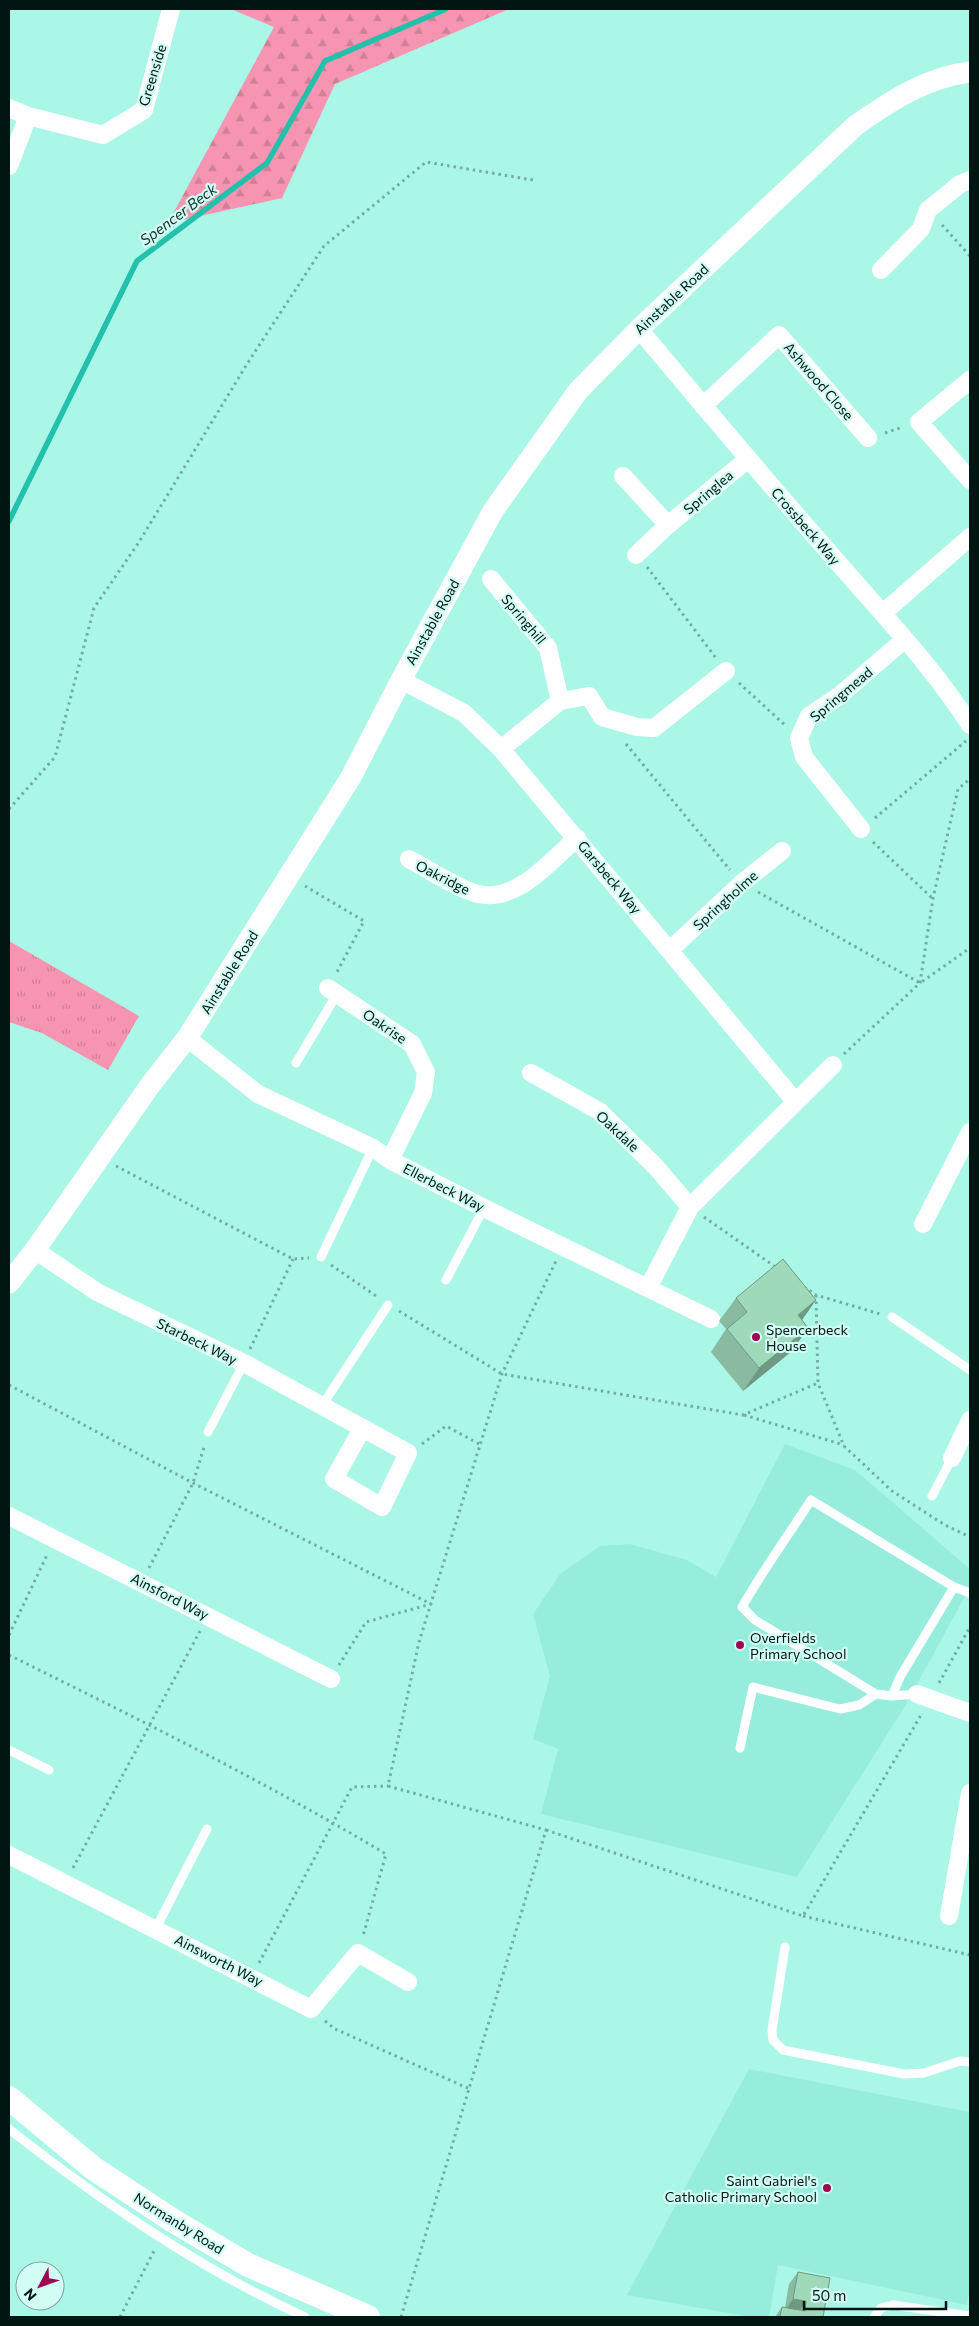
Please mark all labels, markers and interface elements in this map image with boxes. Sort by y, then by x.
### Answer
street label: Greenside [135,42,169,108]
water label: Spencer Beck [136,179,221,249]
street label: Ainstable Road [630,260,712,338]
street label: Ashwood Close [781,339,857,423]
street label: Springlea [680,466,736,518]
street label: Crossbeck Way [768,484,844,568]
street label: Ainstable Road [401,576,463,668]
street label: Springhill [498,591,550,647]
street label: Springmead [806,663,876,725]
street label: Garsbeck Way [575,837,645,917]
street label: Oakridge [413,856,473,898]
street label: Springholme [689,867,761,933]
street label: Ainstable Road [197,927,261,1017]
street label: Oakrise [360,1005,410,1047]
street label: Oakdale [593,1107,643,1155]
street label: Ellerbeck Way [400,1159,488,1215]
street label: Starbeck Way [154,1314,240,1368]
place label: Spencerbeck House [766,1321,848,1354]
marker: Spencerbeck House [750,1331,762,1343]
street label: Ainsford Way [128,1569,212,1623]
place label: Overfields Primary School [750,1629,846,1662]
marker: Overfields Primary School [734,1639,746,1651]
street label: Ainsworth Way [172,1930,266,1990]
place label: Saint Gabriel's Catholic Primary School [665,2172,817,2205]
marker: Saint Gabriel's Catholic Primary School [821,2182,833,2194]
street label: Normanby Road [131,2189,227,2257]
north arrow [15,2261,65,2311]
scale bar [804,2278,946,2310]
text: N [20,2285,40,2304]
text: 50 m [812,2286,846,2304]

